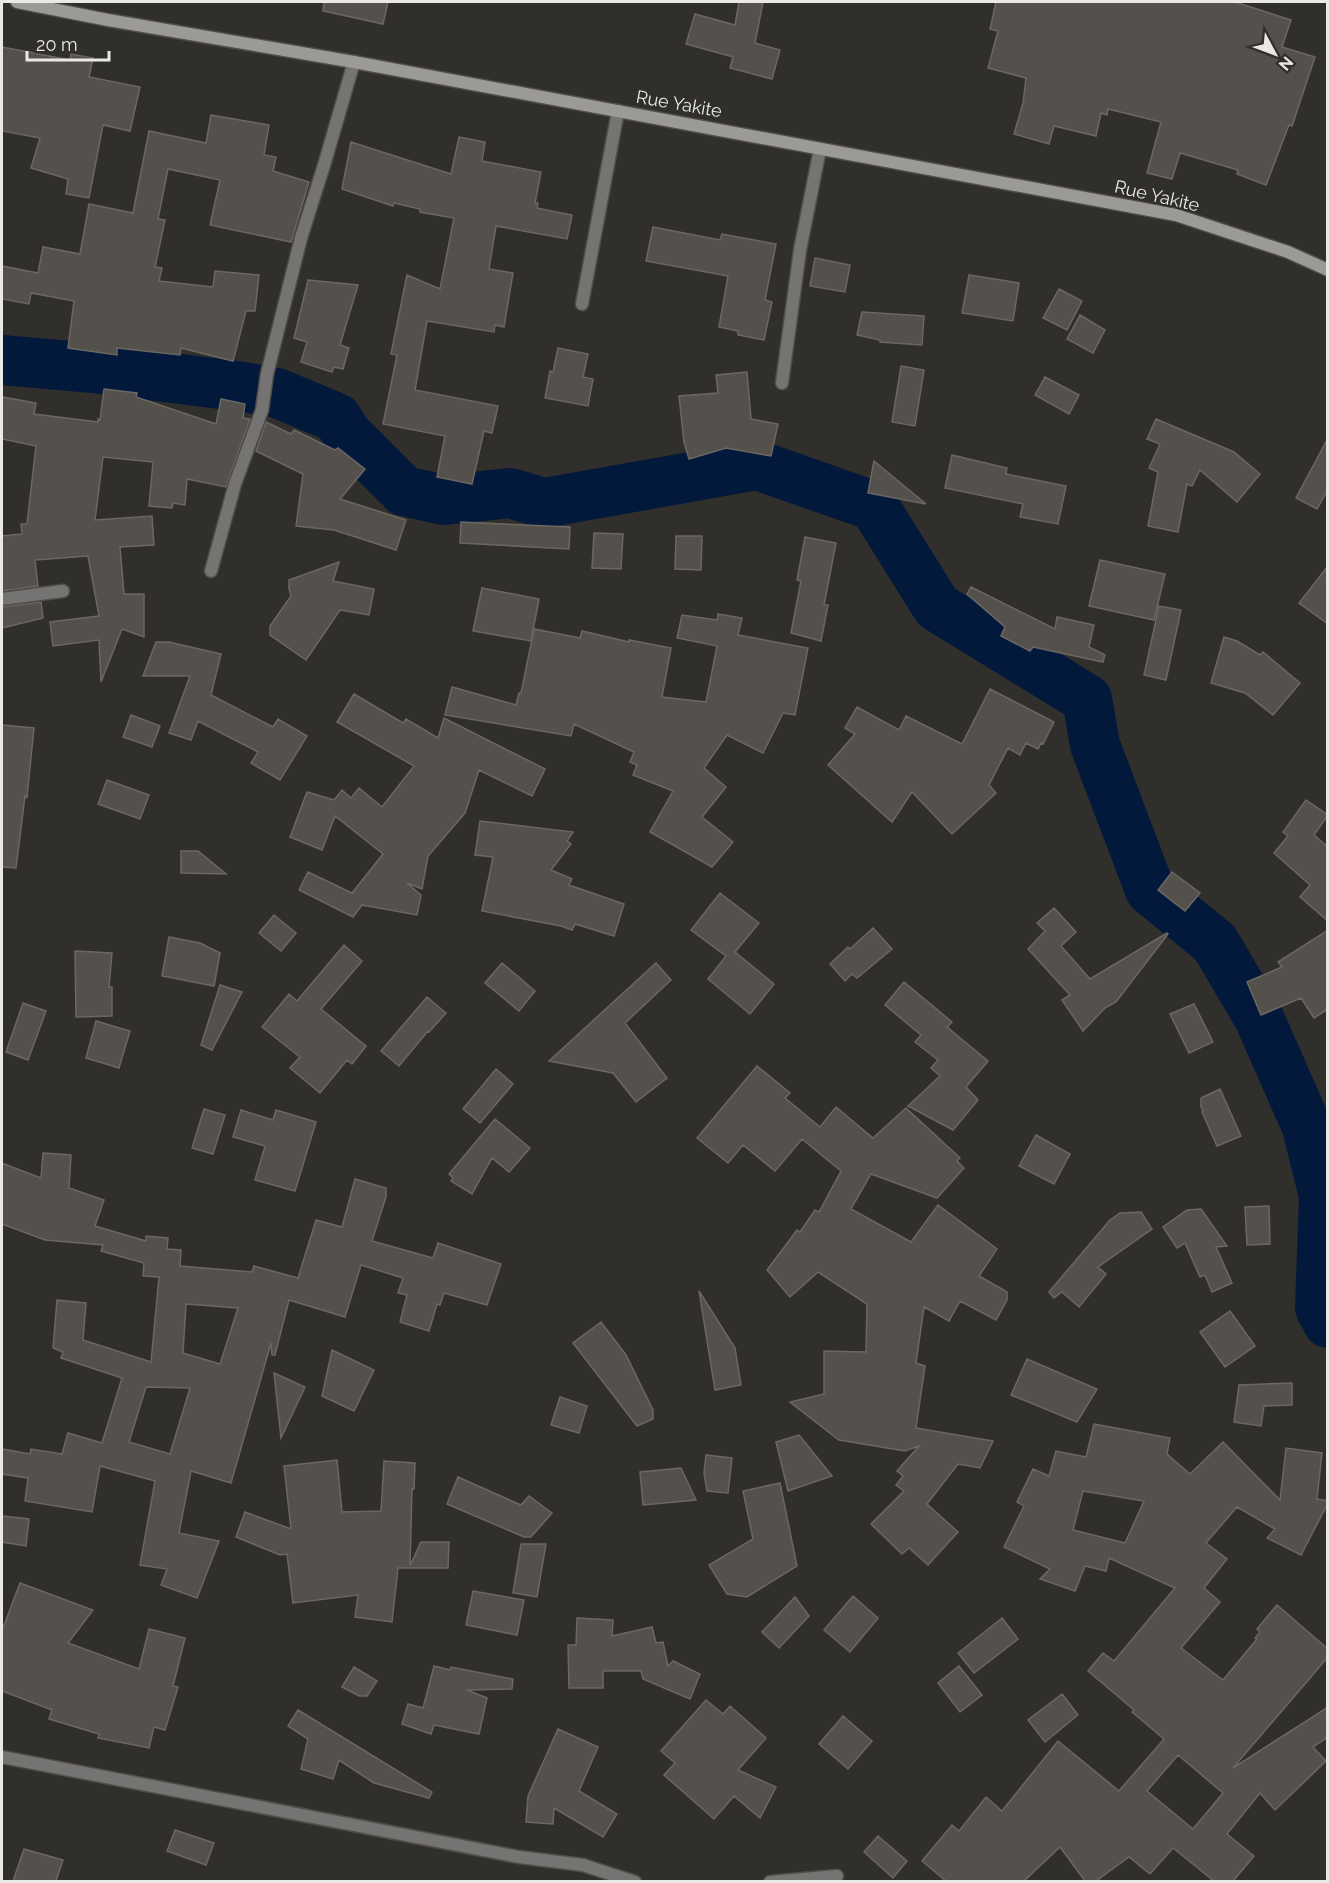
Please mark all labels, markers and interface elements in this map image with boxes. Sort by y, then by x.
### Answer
scale bar [27,24,110,62]
north arrow [1245,24,1305,84]
text: 20 m [36,34,78,55]
text: N [1275,53,1297,74]
street label: Rue Yakite [635,86,724,121]
street label: Rue Yakite [1113,176,1202,216]

